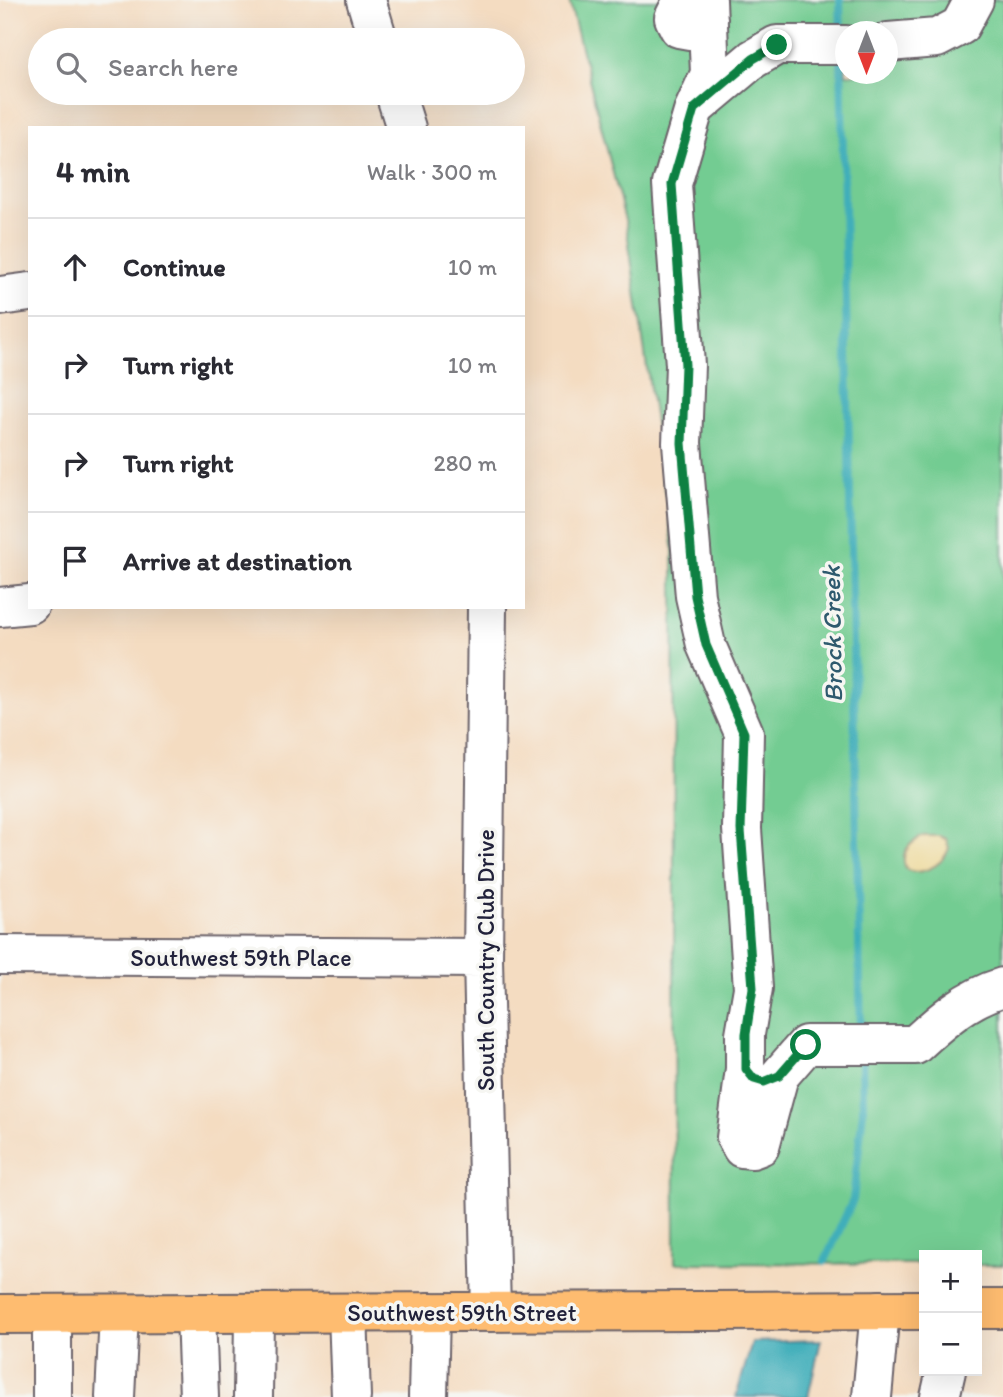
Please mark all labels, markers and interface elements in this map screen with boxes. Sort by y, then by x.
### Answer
north arrow [835,21,898,84]
search box [28,28,525,105]
route end [761,29,792,60]
icon: search [52,48,90,86]
text: Search here [108,51,238,83]
text: 4 min [56,153,130,190]
text: Walk · 300 m [367,158,497,186]
icon: ahead [56,248,94,286]
text: Continue [123,251,226,283]
text: 10 m [448,253,497,281]
icon: right [56,346,94,384]
text: Turn right [123,349,234,381]
text: 10 m [448,351,497,379]
icon: right [56,444,94,482]
text: Turn right [123,447,234,479]
text: 280 m [434,449,497,477]
icon: arrive [56,542,94,580]
text: Arrive at destination [123,545,352,577]
water label: Brock Creek [815,564,849,703]
street label: South Country Club Drive [471,829,500,1091]
street label: Southwest 59th Place [130,943,352,972]
route start [790,1029,821,1060]
map controls [919,1250,982,1376]
button: + [919,1250,982,1313]
street label: Southwest 59th Street [347,1298,577,1327]
button: − [919,1313,982,1376]

